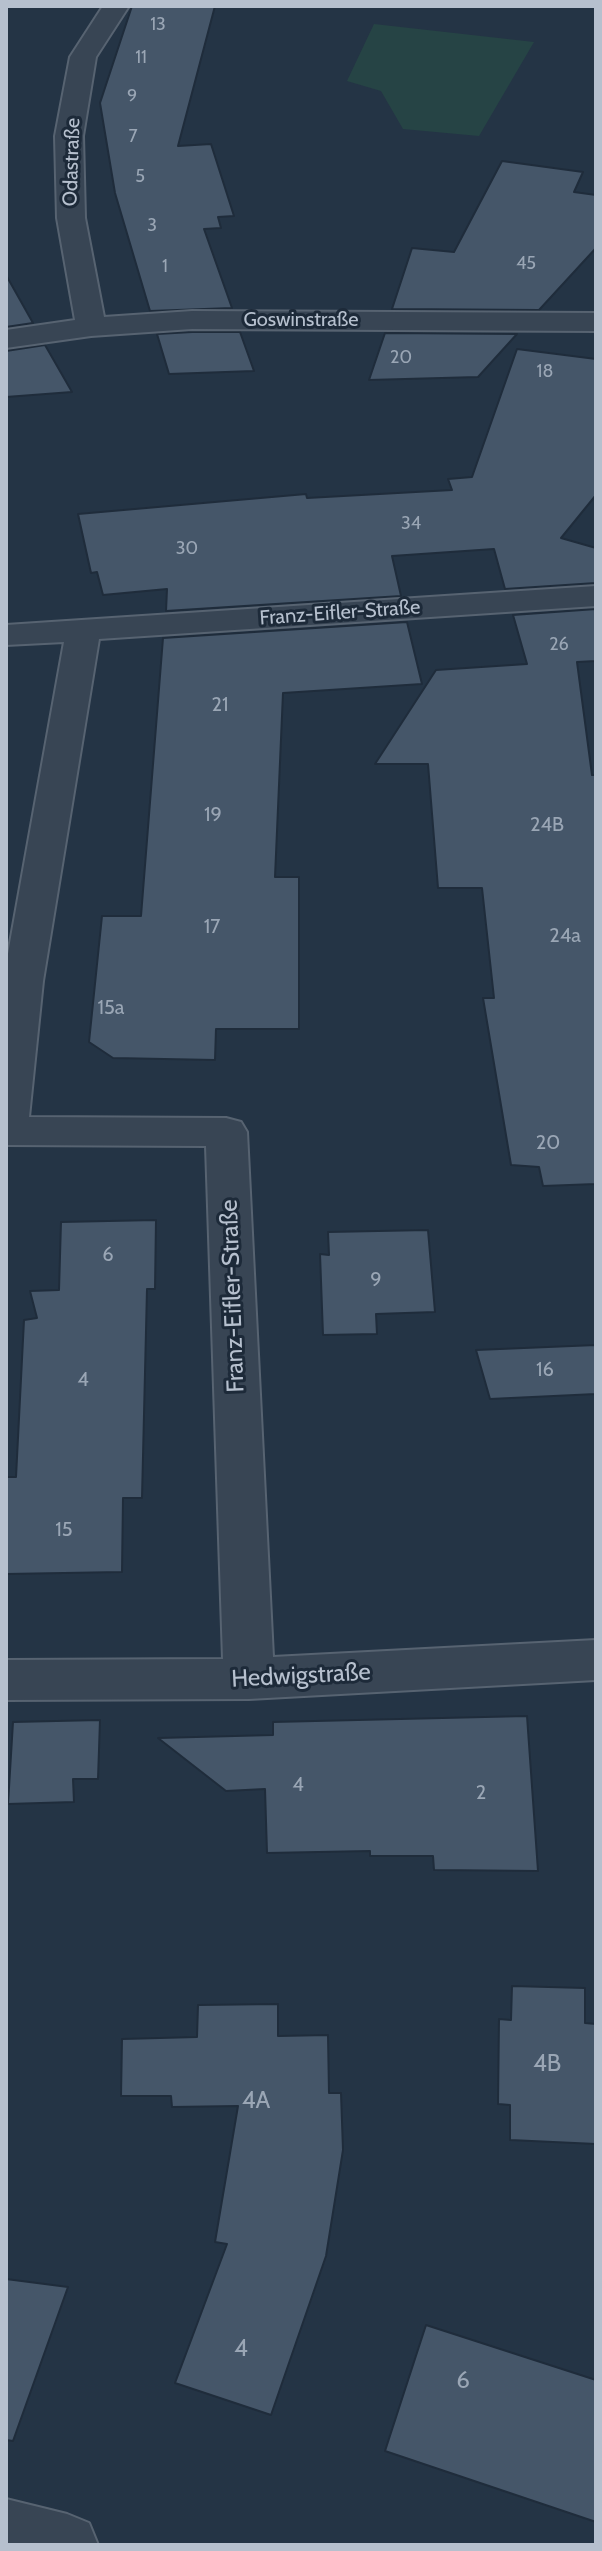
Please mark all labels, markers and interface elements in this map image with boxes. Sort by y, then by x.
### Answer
house number: 13 [150,14,166,36]
house number: 11 [135,47,147,69]
house number: 9 [127,86,137,108]
street label: Odastraße [58,117,86,207]
house number: 7 [128,126,138,148]
house number: 5 [135,166,145,188]
house number: 3 [147,215,157,237]
house number: 45 [516,253,536,275]
house number: 1 [162,256,168,278]
street label: Goswinstraße [243,308,359,332]
house number: 20 [390,347,412,369]
house number: 18 [537,361,553,383]
house number: 34 [401,513,421,535]
house number: 30 [176,538,198,560]
street label: Franz-Eifler-Straße [259,595,421,631]
house number: 26 [549,634,569,656]
house number: 21 [212,693,228,717]
house number: 19 [204,803,222,827]
house number: 24B [530,813,564,837]
house number: 17 [204,915,220,939]
house number: 24a [549,924,581,948]
house number: 15a [98,996,124,1020]
house number: 20 [536,1131,560,1155]
street label: Franz-Eifler-Straße [215,1199,251,1393]
house number: 6 [102,1243,114,1267]
house number: 9 [370,1268,382,1292]
house number: 16 [536,1358,554,1382]
house number: 4 [77,1368,89,1392]
house number: 15 [55,1518,73,1542]
street label: Hedwigstraße [231,1658,371,1694]
house number: 4 [292,1773,304,1797]
house number: 2 [476,1781,486,1805]
house number: 4B [533,2050,561,2078]
house number: 4A [242,2087,270,2115]
house number: 4 [234,2335,248,2363]
house number: 6 [456,2367,470,2395]

